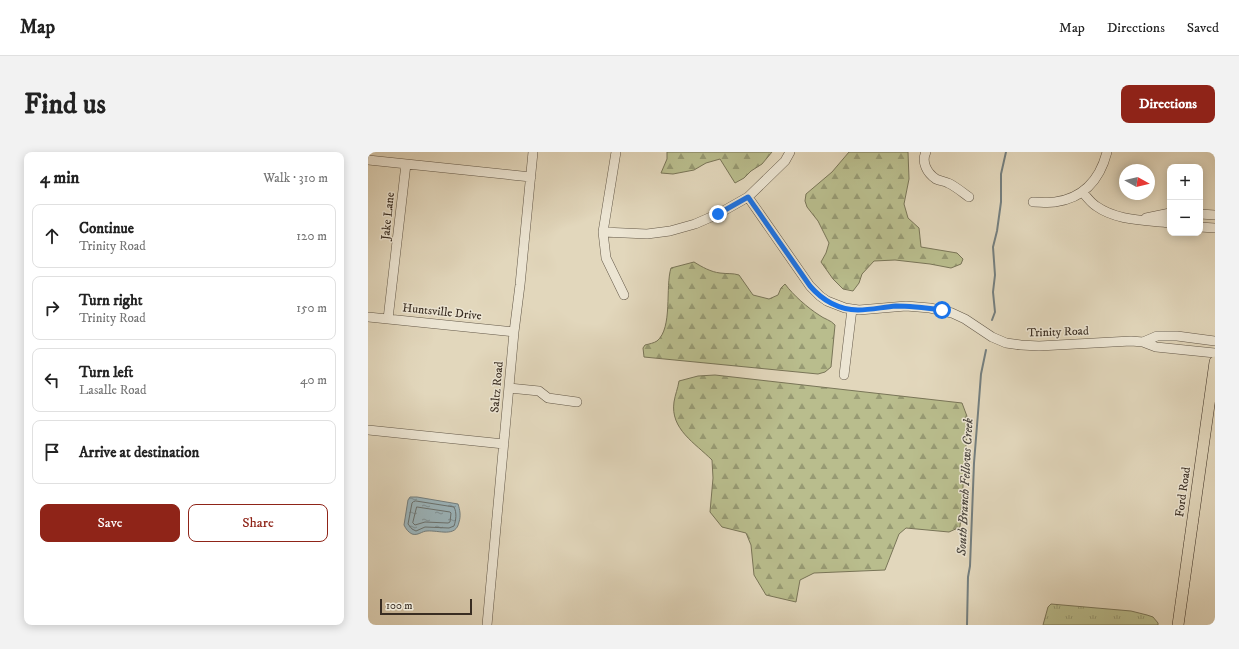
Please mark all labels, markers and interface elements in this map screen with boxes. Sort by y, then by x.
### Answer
text: Map [20,16,55,39]
text: Map [1059,19,1085,37]
text: Directions [1107,19,1165,37]
text: Saved [1187,19,1219,37]
button: Directions [1121,85,1215,123]
text: Find us [24,87,106,122]
north arrow [1119,164,1155,200]
map controls [1167,164,1203,236]
button: + [1167,164,1203,200]
text: 4 min [40,167,79,189]
text: Walk · 310 m [263,170,328,186]
street label: Jake Lane [378,191,398,242]
button: − [1167,200,1203,236]
route end [709,205,727,223]
text: Continue [79,219,134,238]
icon: ahead [41,225,63,247]
text: 120 m [296,228,327,244]
text: Trinity Road [79,238,146,254]
text: Turn right [79,291,142,310]
icon: right [41,297,63,319]
text: 150 m [296,300,327,316]
street label: Huntsville Drive [402,300,482,324]
route start [933,301,951,319]
text: Trinity Road [79,310,146,326]
street label: Trinity Road [1027,323,1089,341]
street label: Saltz Road [487,361,507,413]
text: Turn left [79,363,133,382]
icon: left [41,369,63,391]
text: 40 m [300,372,327,388]
text: Lasalle Road [79,382,147,398]
water label: South Branch Fellows Creek [953,417,977,557]
icon: arrive [41,441,63,463]
text: Arrive at destination [79,443,199,462]
street label: Ford Road [1172,466,1194,518]
button: Save [40,504,180,542]
button: Share [188,504,328,542]
scale bar [380,597,472,616]
text: 100 m [386,599,412,613]

